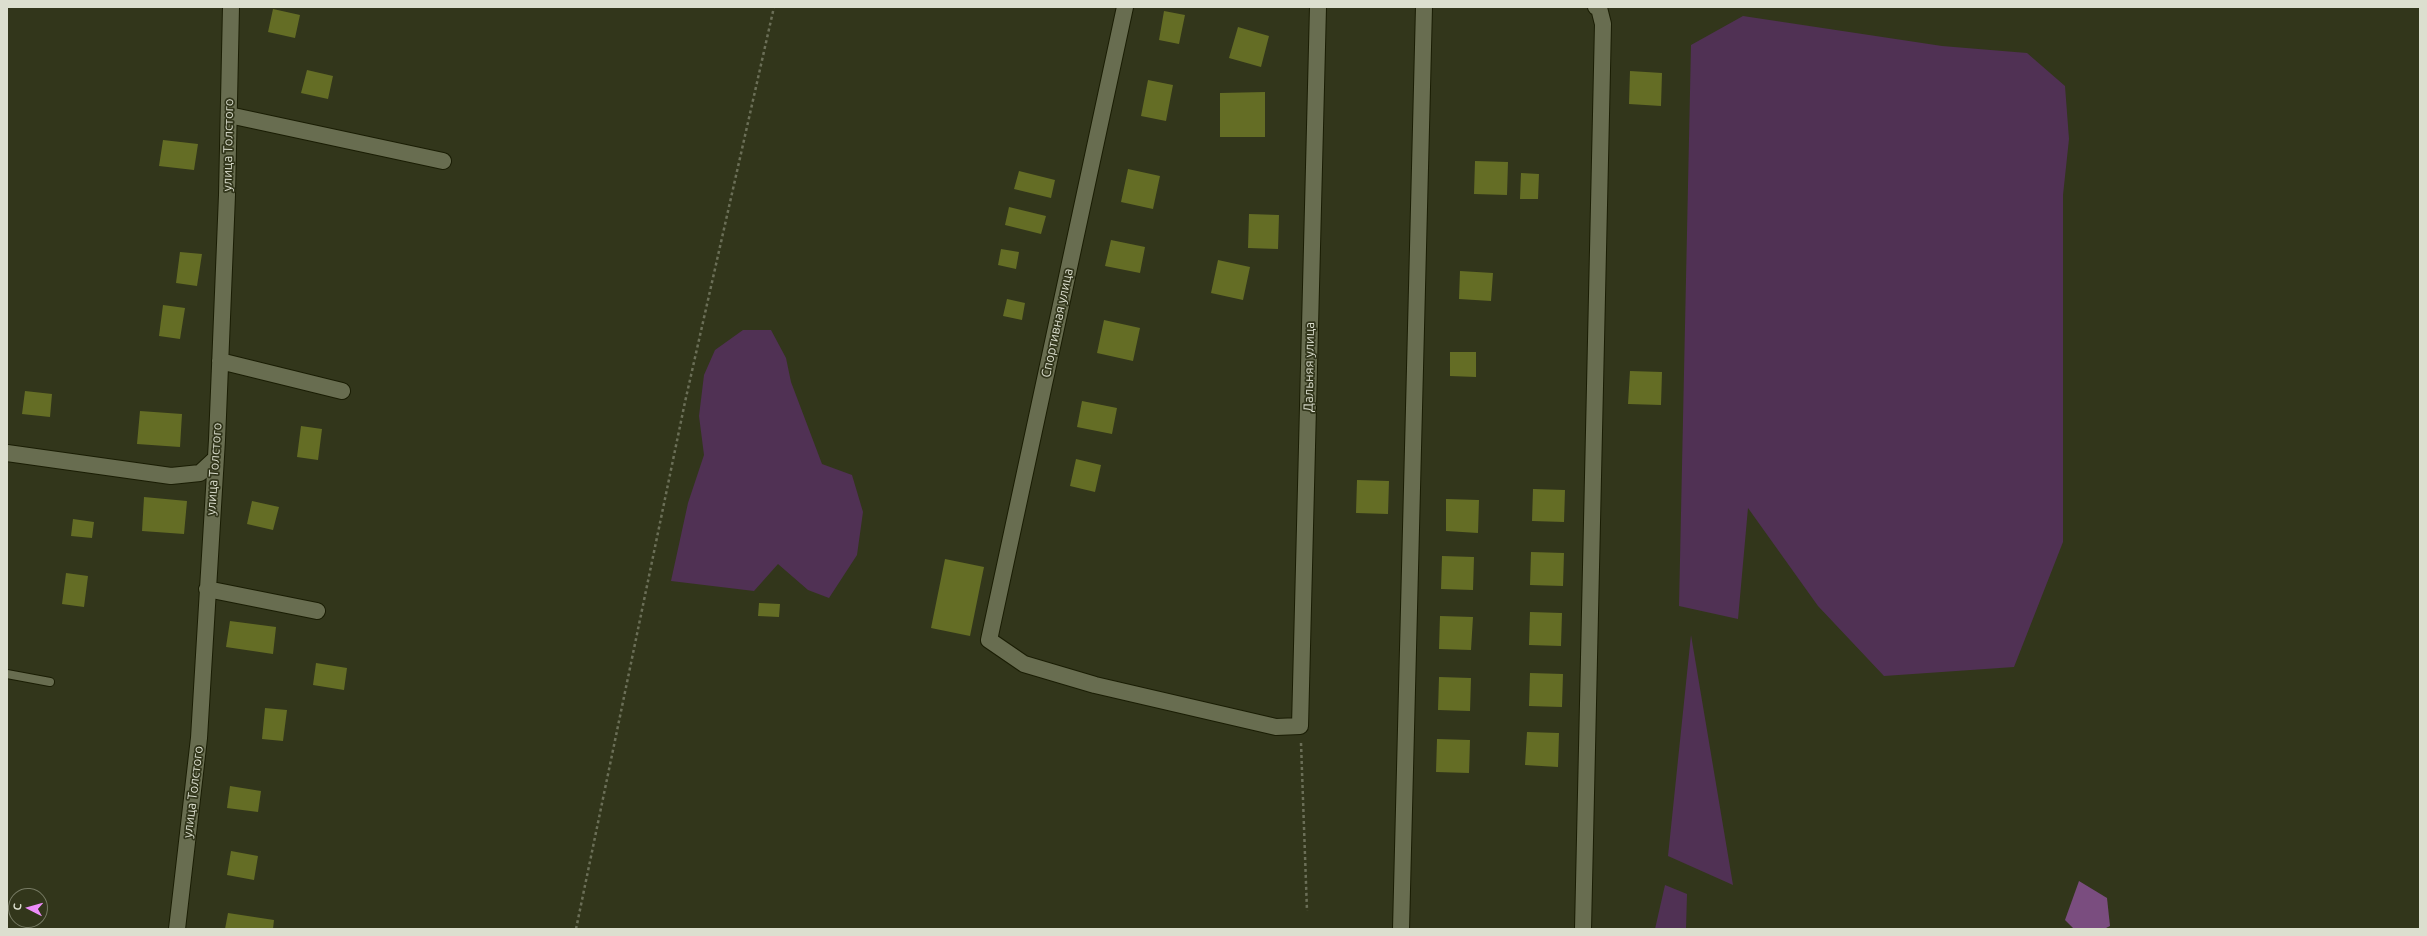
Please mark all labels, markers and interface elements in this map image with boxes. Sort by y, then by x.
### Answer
street label: улица Толстого [219,98,237,192]
street label: Спортивная улица [1038,267,1076,379]
street label: Дальняя улица [1300,322,1318,412]
street label: улица Толстого [203,422,225,516]
street label: улица Толстого [180,745,206,839]
north arrow [8,888,48,928]
text: С [11,903,23,911]

